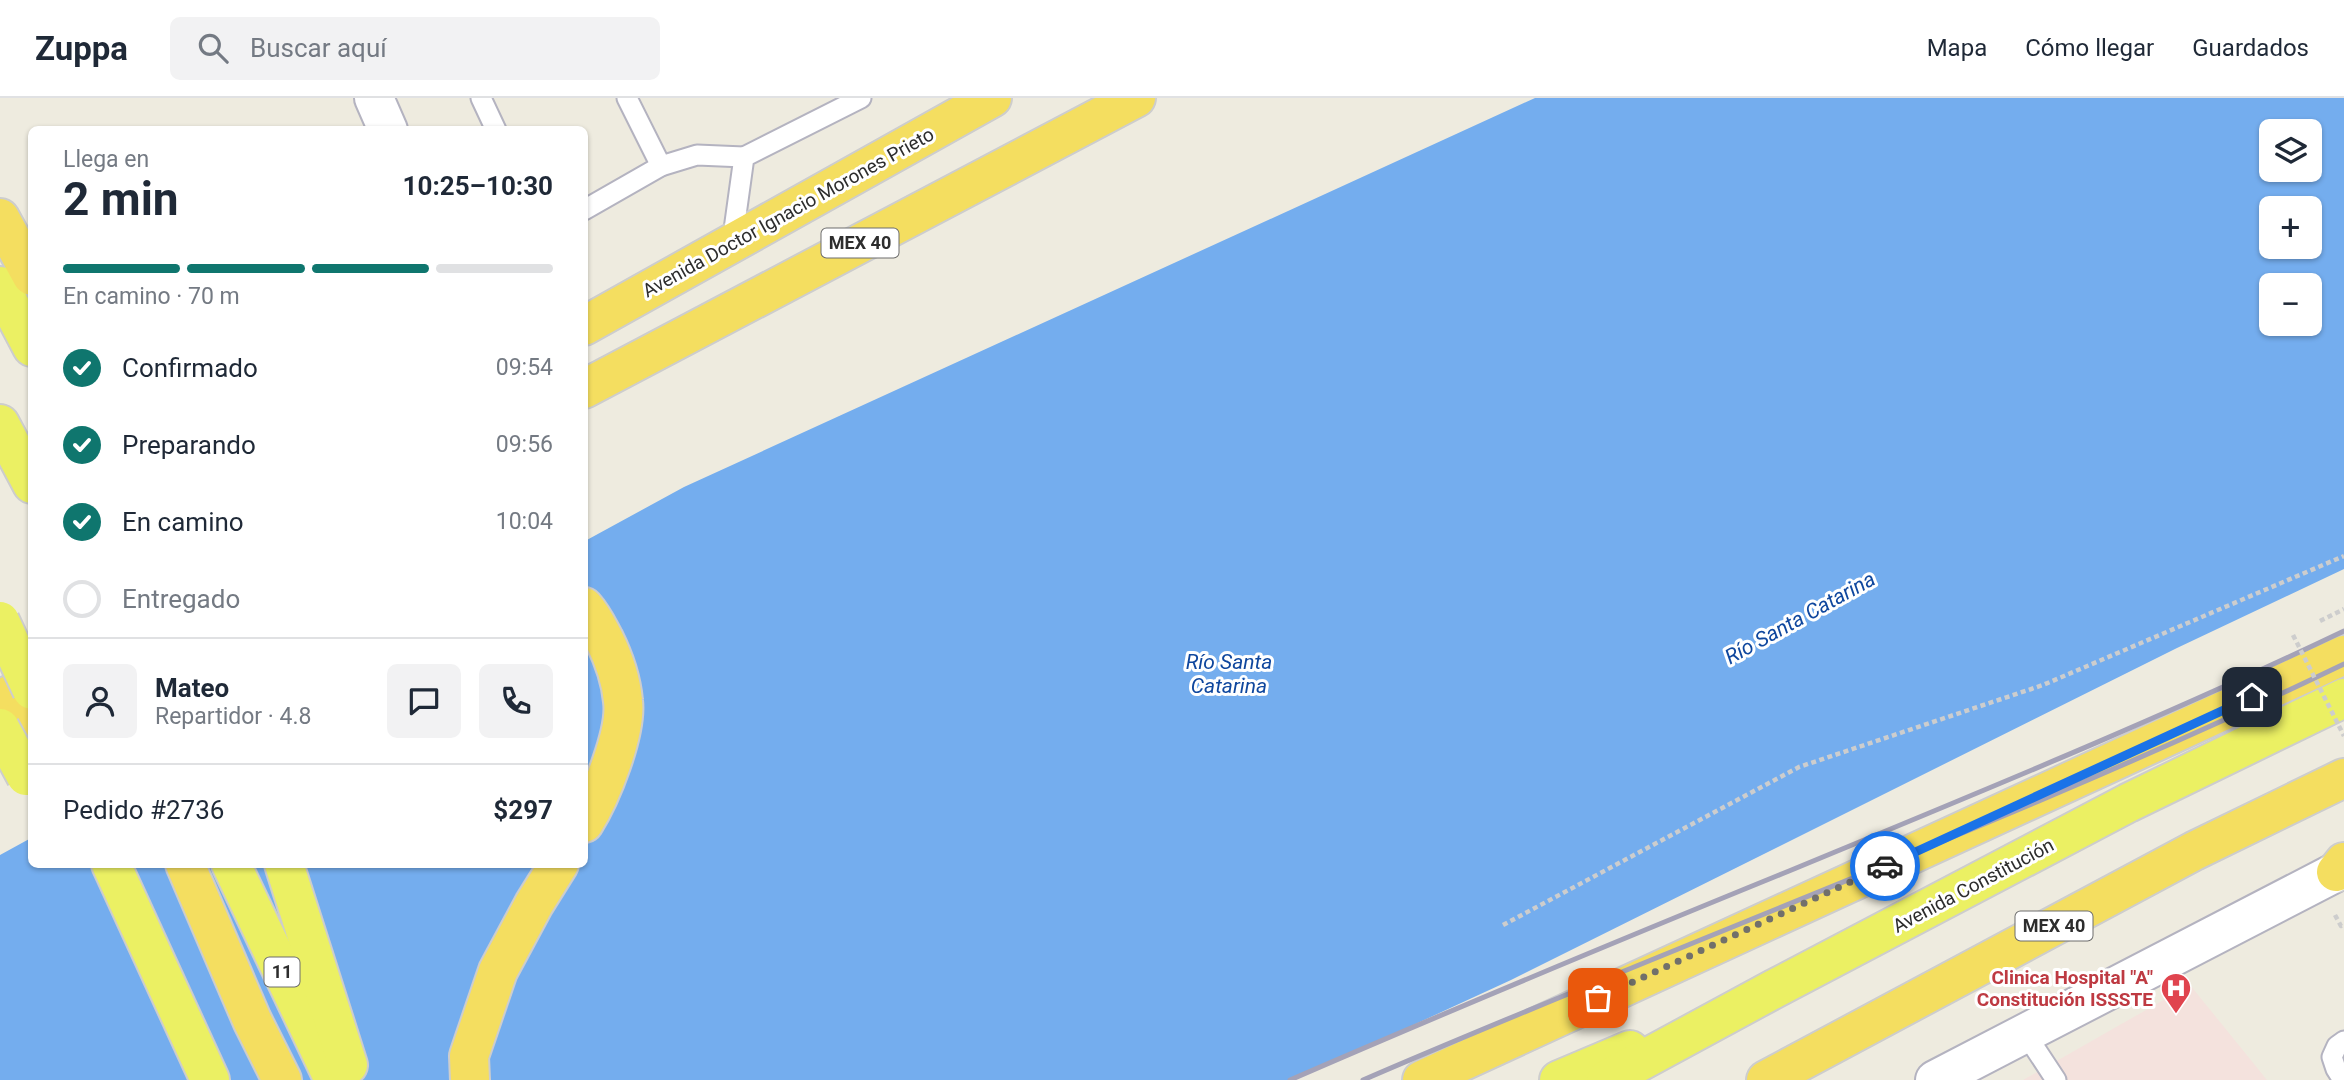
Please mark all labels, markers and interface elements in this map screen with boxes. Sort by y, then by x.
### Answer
search box [170,17,660,80]
text: Zuppa [35,29,128,68]
icon: search [194,29,232,67]
text: Buscar aquí [250,33,387,63]
text: Mapa [1927,34,1987,62]
text: Cómo llegar [2025,34,2154,62]
text: Guardados [2192,34,2309,62]
map controls [2259,119,2322,336]
button: layers [2259,119,2322,182]
street label: Avenida Doctor Ignacio Morones Prieto [639,122,938,302]
text: Llega en [63,146,149,173]
text: 10:25–10:30 [403,171,553,201]
text: 2 min [63,172,179,226]
button: + [2259,196,2322,259]
road number: MEX 40 [822,228,898,258]
button: − [2259,273,2322,336]
text: En camino · 70 m [63,283,240,310]
icon: check [63,349,101,387]
text: Confirmado [122,353,258,383]
text: 09:54 [496,354,553,381]
icon: check [63,426,101,464]
text: Preparando [122,430,256,460]
text: 09:56 [496,431,553,458]
icon: check [63,503,101,541]
text: En camino [122,507,244,537]
text: 10:04 [496,508,553,535]
water label: Río Santa Catarina [1721,567,1879,669]
text: Entregado [122,584,240,614]
water label: Río Santa Catarina [1186,650,1272,698]
button: person [63,664,137,738]
button: chat [387,664,461,738]
button: phone [479,664,553,738]
pin [2222,667,2282,727]
text: Mateo [155,673,229,703]
icon: home [2233,678,2271,716]
text: Repartidor · 4.8 [155,703,312,730]
text: Pedido #2736 [63,795,224,825]
text: $297 [493,795,553,825]
courier [1850,831,1920,901]
street label: Avenida Constitución [1889,833,2058,938]
icon: car [1866,847,1904,885]
road number: MEX 40 [2016,912,2092,940]
road number: 11 [264,958,300,986]
place label: Clinica Hospital "A" Constitución ISSSTE [1977,966,2153,1011]
pin [1568,968,1628,1028]
hospital icon: Clinica Hospital "A" Constitución ISSSTE [2159,971,2193,1015]
icon: bag [1579,979,1617,1017]

